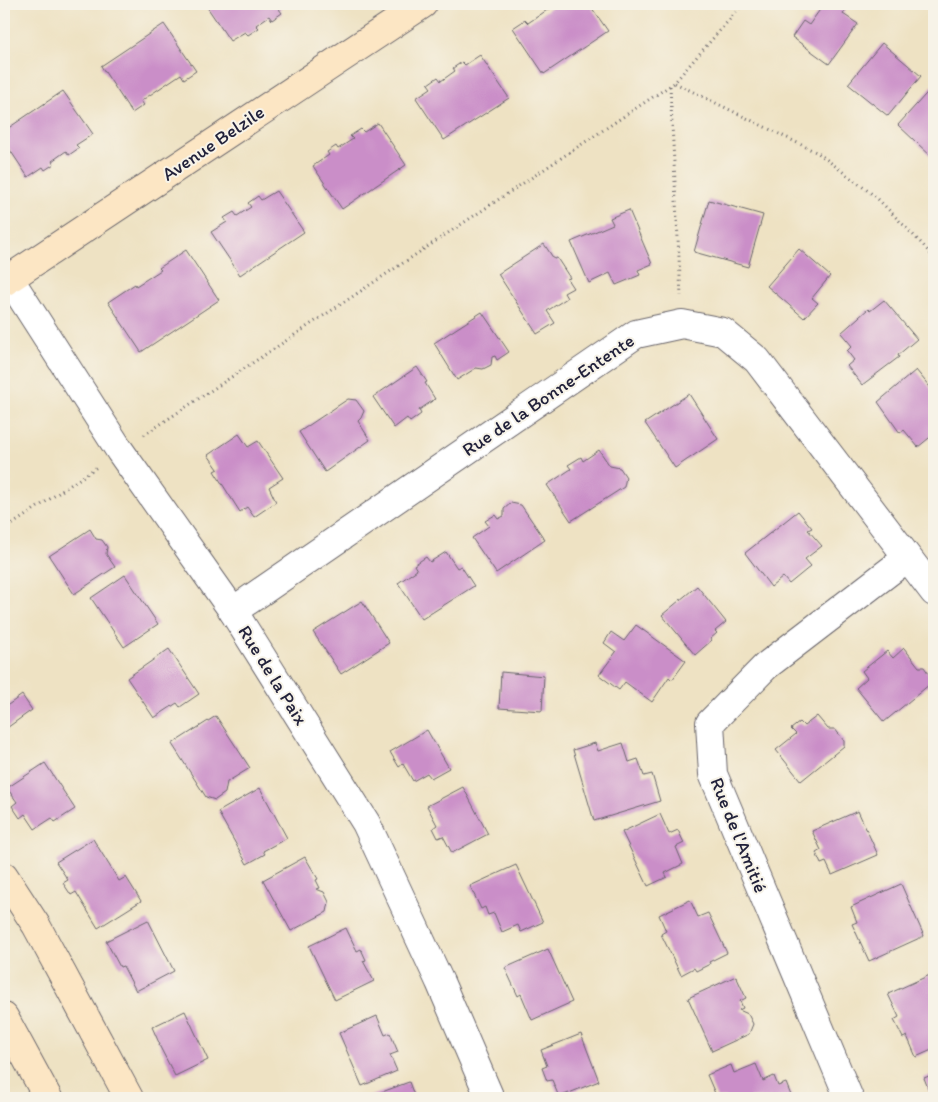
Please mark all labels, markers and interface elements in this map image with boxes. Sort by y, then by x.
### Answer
street label: Avenue Belzile [157,100,269,186]
street label: Rue de la Bonne-Entente [458,329,638,461]
street label: Rue de la Paix [233,621,313,730]
street label: Rue de l'Amitié [705,774,773,896]

